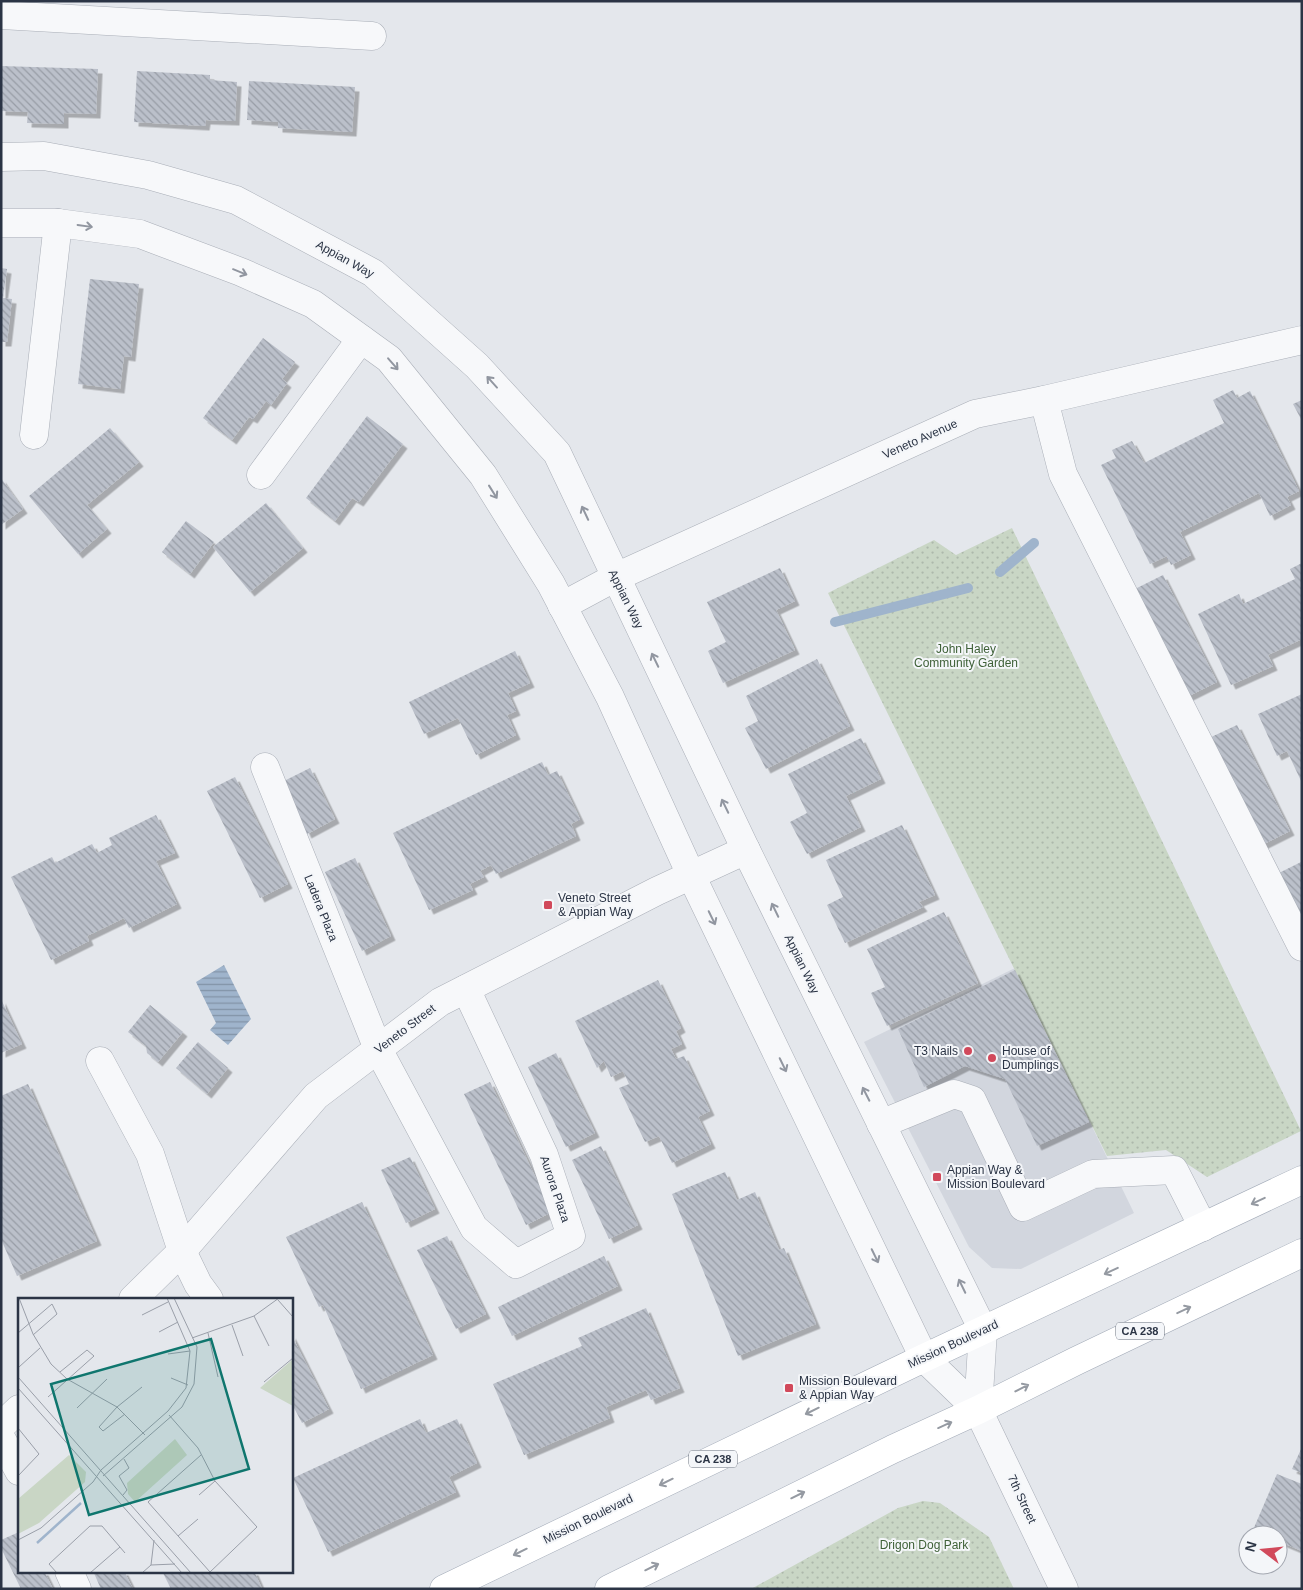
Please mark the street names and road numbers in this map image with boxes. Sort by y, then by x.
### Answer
street label: Appian Way [314,237,376,281]
street label: Veneto Avenue [880,416,960,462]
street label: Appian Way [606,567,646,631]
street label: Ladera Plaza [301,873,341,944]
street label: Appian Way [782,932,822,996]
street label: Veneto Street [372,1001,439,1056]
street label: Aurora Plaza [537,1154,573,1224]
street label: Mission Boulevard [906,1317,1000,1371]
road number: CA 238 [1116,1322,1164,1340]
road number: CA 238 [689,1450,737,1468]
street label: 7th Street [1005,1472,1040,1526]
street label: Mission Boulevard [541,1491,635,1547]

